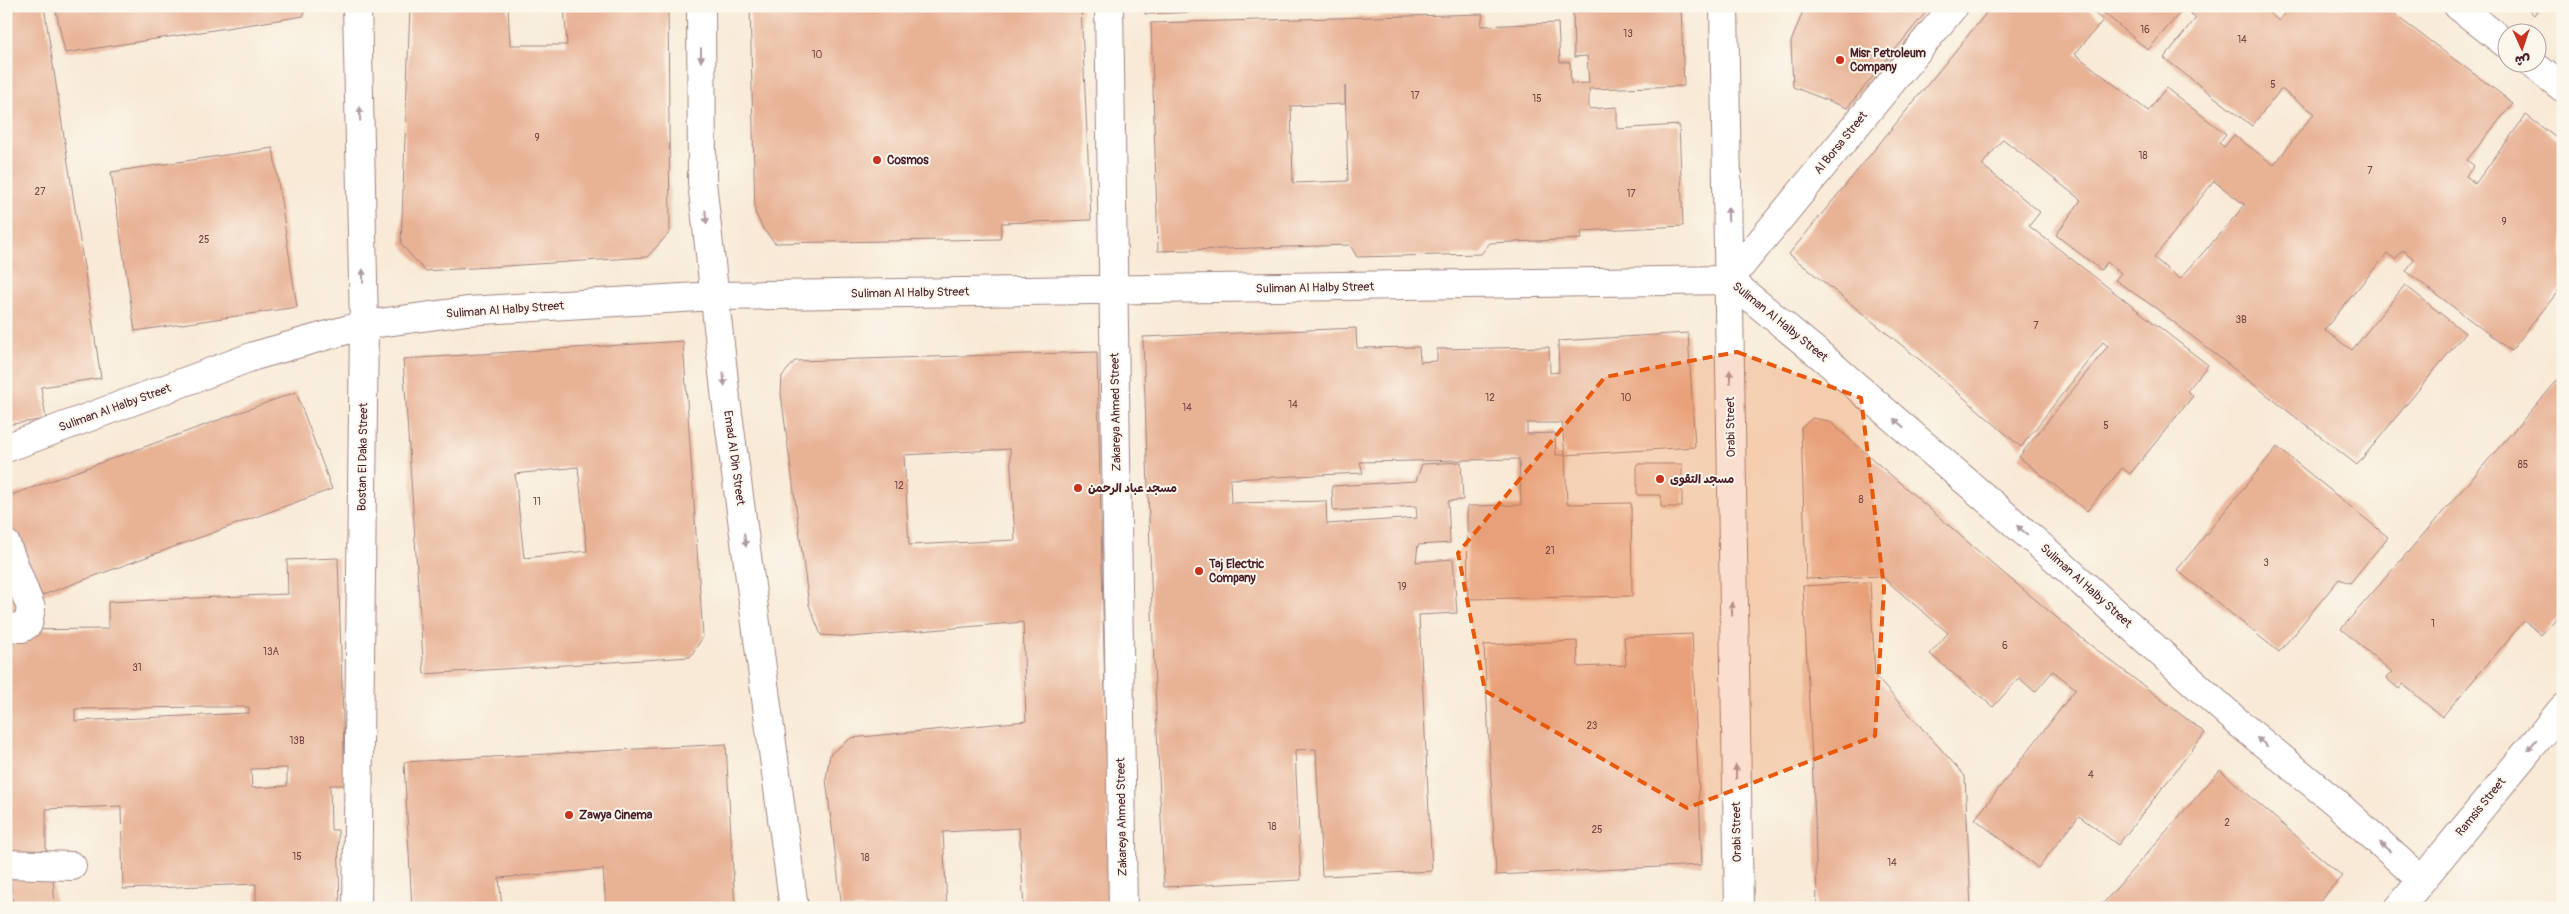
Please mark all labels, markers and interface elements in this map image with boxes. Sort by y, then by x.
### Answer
north arrow [2496,22,2546,72]
house number: 16 [2140,24,2150,36]
house number: 13 [1623,28,1633,40]
house number: 14 [2237,34,2247,46]
place label: Misr Petroleum Company [1850,46,1926,75]
one-way arrow [697,47,705,63]
house number: 10 [812,49,823,61]
text: ش [2515,52,2531,69]
marker: Misr Petroleum Company [1834,54,1846,66]
house number: 5 [2270,79,2276,91]
house number: 17 [1410,90,1420,102]
house number: 15 [1532,93,1542,105]
one-way arrow [355,106,363,122]
street label: Al Borsa Street [1811,108,1871,178]
house number: 9 [534,132,540,144]
house number: 18 [2139,150,2147,162]
place label: Cosmos [887,153,929,168]
marker: Cosmos [871,154,883,166]
house number: 7 [2367,165,2373,177]
house number: 27 [35,186,46,198]
house number: 17 [1626,188,1636,200]
one-way arrow [1724,206,1732,222]
one-way arrow [702,210,710,226]
house number: 9 [2501,216,2507,228]
house number: 25 [198,234,210,246]
one-way arrow [359,268,367,284]
street label: Suliman Al Halby Street [1256,279,1375,297]
street label: Suliman Al Halby Street [1729,279,1831,365]
street label: Suliman Al Halby Street [851,284,970,302]
street label: Suliman Al Halby Street [445,298,565,322]
house number: 3B [2235,314,2247,326]
house number: 7 [2033,320,2039,332]
street label: Zakareya Ahmed Street [1107,352,1125,471]
one-way arrow [1726,368,1734,384]
one-way arrow [720,371,728,387]
street label: Suliman Al Halby Street [57,381,173,435]
house number: 12 [1485,392,1495,404]
house number: 10 [1621,392,1632,404]
street label: Orabi Street [1723,396,1739,457]
house number: 14 [1288,399,1298,411]
street label: Bostan El Daka Street [355,402,371,511]
house number: 14 [1182,402,1192,414]
street label: Emad Al Din Street [720,410,748,507]
one-way arrow [1894,417,1906,429]
house number: 5 [2103,420,2109,432]
house number: 85 [2518,459,2528,471]
place label: مسجد التقوى [1670,472,1734,487]
marker: مسجد التقوى [1654,473,1666,485]
house number: 12 [894,480,904,492]
place label: مسجد عباد الرحمن [1088,481,1177,496]
marker: مسجد عباد الرحمن [1072,482,1084,494]
house number: 8 [1858,494,1864,506]
house number: 11 [533,496,541,508]
one-way arrow [2016,524,2029,535]
one-way arrow [741,532,749,548]
street label: Suliman Al Halby Street [2037,541,2135,631]
house number: 21 [1545,545,1555,557]
place label: Taj Electric Company [1208,557,1264,586]
house number: 3 [2263,557,2269,569]
marker: Taj Electric Company [1193,565,1205,577]
house number: 19 [1397,581,1407,593]
one-way arrow [1728,601,1736,617]
house number: 1 [2431,618,2435,630]
house number: 6 [2002,640,2008,652]
house number: 13A [263,646,279,658]
house number: 31 [132,662,142,674]
house number: 23 [1587,720,1598,732]
house number: 13B [289,735,305,747]
one-way arrow [2255,736,2268,747]
one-way arrow [2526,738,2537,751]
street label: Zakareya Ahmed Street [1113,757,1131,876]
one-way arrow [1732,763,1740,779]
house number: 4 [2088,769,2094,781]
street label: Ramsis Street [2453,775,2509,839]
street label: Orabi Street [1729,801,1745,862]
place label: Zawya Cinema [579,808,653,823]
marker: Zawya Cinema [563,809,575,821]
house number: 2 [2224,817,2230,829]
house number: 18 [1268,821,1276,833]
house number: 25 [1591,824,1603,836]
one-way arrow [2380,841,2392,853]
house number: 15 [292,851,302,863]
house number: 18 [861,852,869,864]
house number: 14 [1887,857,1897,869]

